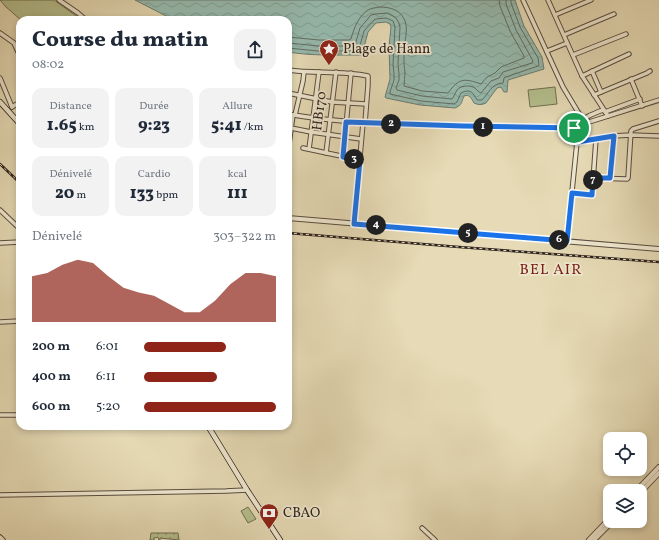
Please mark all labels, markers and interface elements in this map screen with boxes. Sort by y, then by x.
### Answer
text: Course du matin [32,25,209,56]
button: share [234,29,276,71]
place icon: Plage de Hann [318,38,340,66]
place label: Plage de Hann [343,40,430,59]
text: 08:02 [32,56,64,74]
street label: HB170 [308,90,332,132]
text: Distance [50,99,92,114]
text: Durée [139,99,169,114]
text: Allure [222,99,253,114]
pin [557,111,591,145]
text: 1.65 [47,114,77,137]
text: 9:23 [138,114,170,137]
text: 5:41 [211,114,242,137]
pin: 2 [381,114,401,134]
text: 2 [388,116,394,131]
pin: 1 [473,117,493,137]
icon: arrive [563,117,585,139]
text: 1 [481,119,485,134]
text: km [77,120,95,135]
text: /km [242,120,264,135]
pin: 3 [344,149,364,169]
text: 3 [351,151,357,166]
text: Dénivelé [49,167,92,182]
text: Cardio [138,167,170,182]
text: kcal [228,167,247,182]
pin: 7 [583,170,603,190]
text: 7 [590,172,596,187]
text: 20 [55,182,74,205]
text: 133 [130,182,154,205]
text: 111 [227,182,248,205]
text: m [74,188,86,203]
text: bpm [154,188,178,203]
pin: 4 [366,215,386,235]
text: 4 [373,217,379,232]
pin: 5 [458,223,478,243]
text: 5 [465,225,471,240]
text: Dénivelé [32,228,82,246]
text: 303–322 m [213,228,276,246]
pin: 6 [549,230,569,250]
text: 6 [556,232,562,247]
district label: BEL AIR [520,260,582,281]
text: 200 m [32,338,70,356]
text: 6:01 [96,338,119,356]
text: 400 m [32,368,71,386]
text: 6:11 [96,368,116,386]
text: 600 m [32,398,70,416]
text: 5:20 [96,398,120,416]
map controls [603,432,647,528]
button: locate [603,432,647,476]
button: layers [603,484,647,528]
bank icon: CBAO [258,502,280,530]
place label: CBAO [283,504,320,523]

